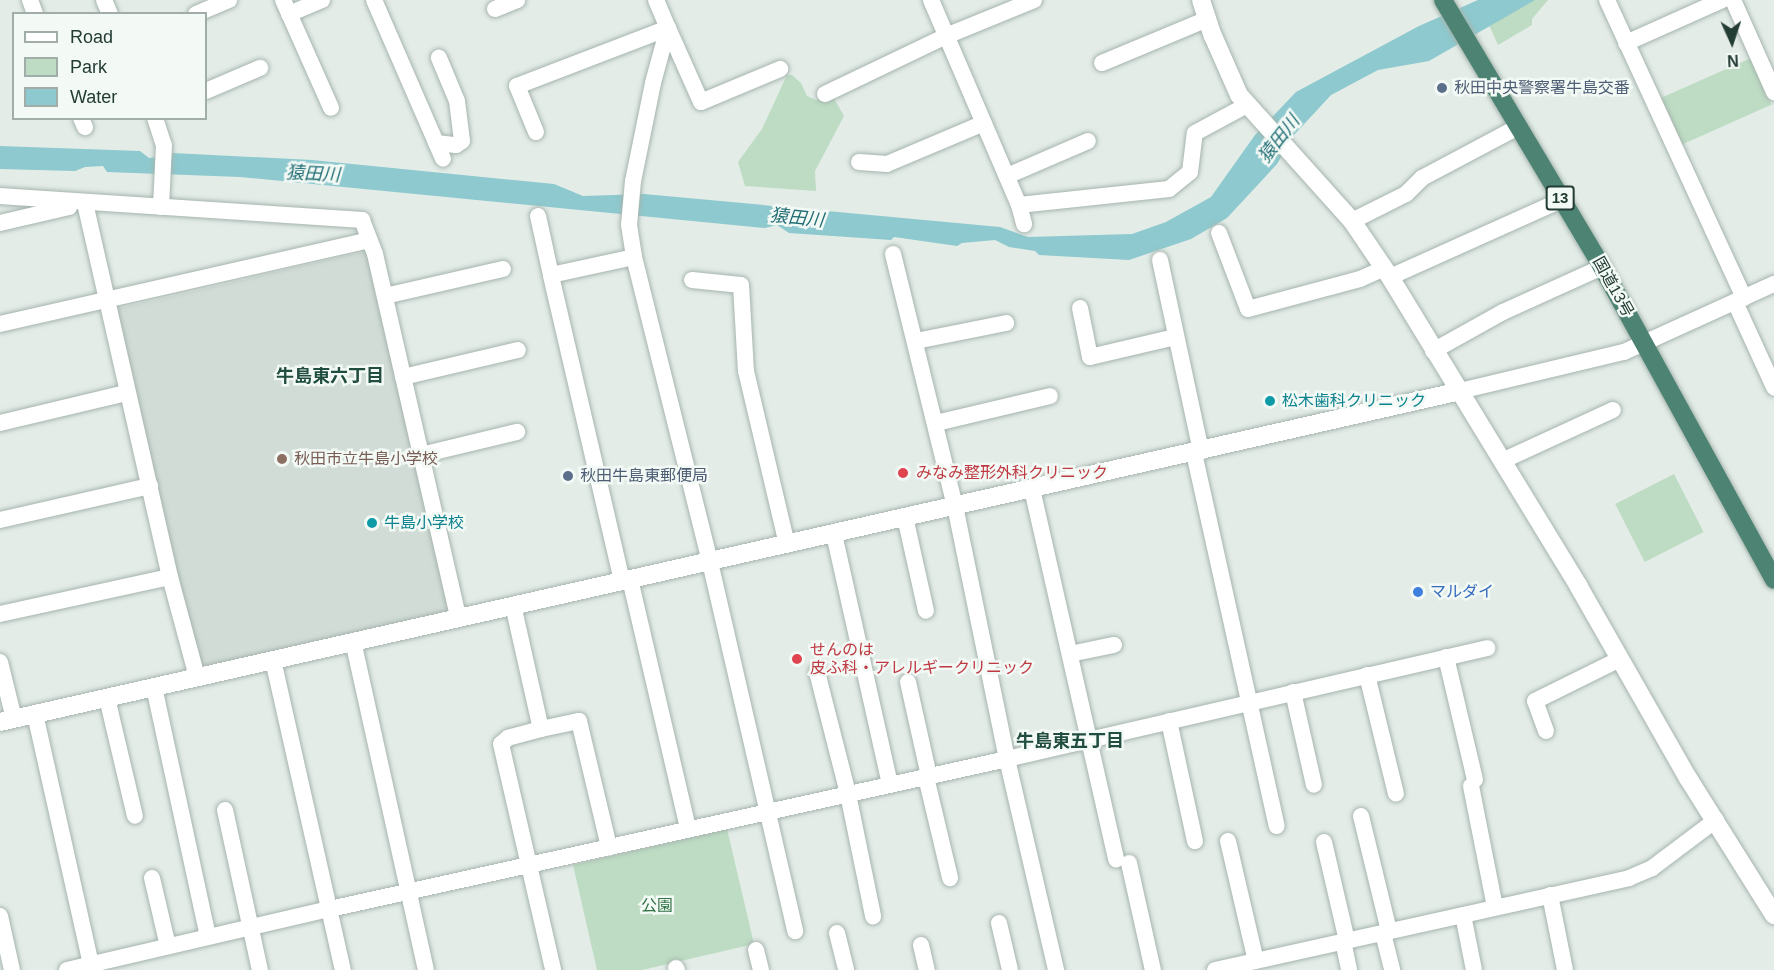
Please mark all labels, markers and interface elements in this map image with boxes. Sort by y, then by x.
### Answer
legend [12,12,207,120]
north arrow [1702,12,1762,72]
text: Road [70,27,113,47]
text: N [1727,52,1739,69]
text: Park [70,57,107,77]
place label: 秋田中央警察署牛島交番 [1454,78,1630,98]
marker: 秋田中央警察署牛島交番 [1435,81,1449,95]
text: Water [70,87,117,107]
water label: 猿田川 [1254,111,1304,167]
water label: 猿田川 [285,162,341,186]
road number: 13 [1545,186,1575,210]
water label: 猿田川 [769,204,825,232]
street label: 国道13号 [1589,254,1637,320]
district label: 牛島東六丁目 [276,365,384,387]
place label: 松木歯科クリニック [1282,391,1426,411]
marker: 松木歯科クリニック [1263,394,1277,408]
place label: 秋田市立牛島小学校 [294,449,438,469]
marker: 秋田市立牛島小学校 [275,452,289,466]
place label: みなみ整形外科クリニック [916,463,1108,483]
marker: みなみ整形外科クリニック [894,464,912,482]
place label: 秋田牛島東郵便局 [580,466,708,486]
marker: 秋田牛島東郵便局 [561,469,575,483]
place label: 牛島小学校 [384,513,464,533]
marker: 牛島小学校 [365,516,379,530]
place label: マルダイ [1430,582,1494,602]
marker: マルダイ [1411,585,1425,599]
place label: せんのは 皮ふ科・アレルギークリニック [810,640,1034,678]
marker: せんのは 皮ふ科・アレルギークリニック [788,650,806,668]
district label: 牛島東五丁目 [1016,730,1124,752]
park label: 公園 [641,896,673,916]

